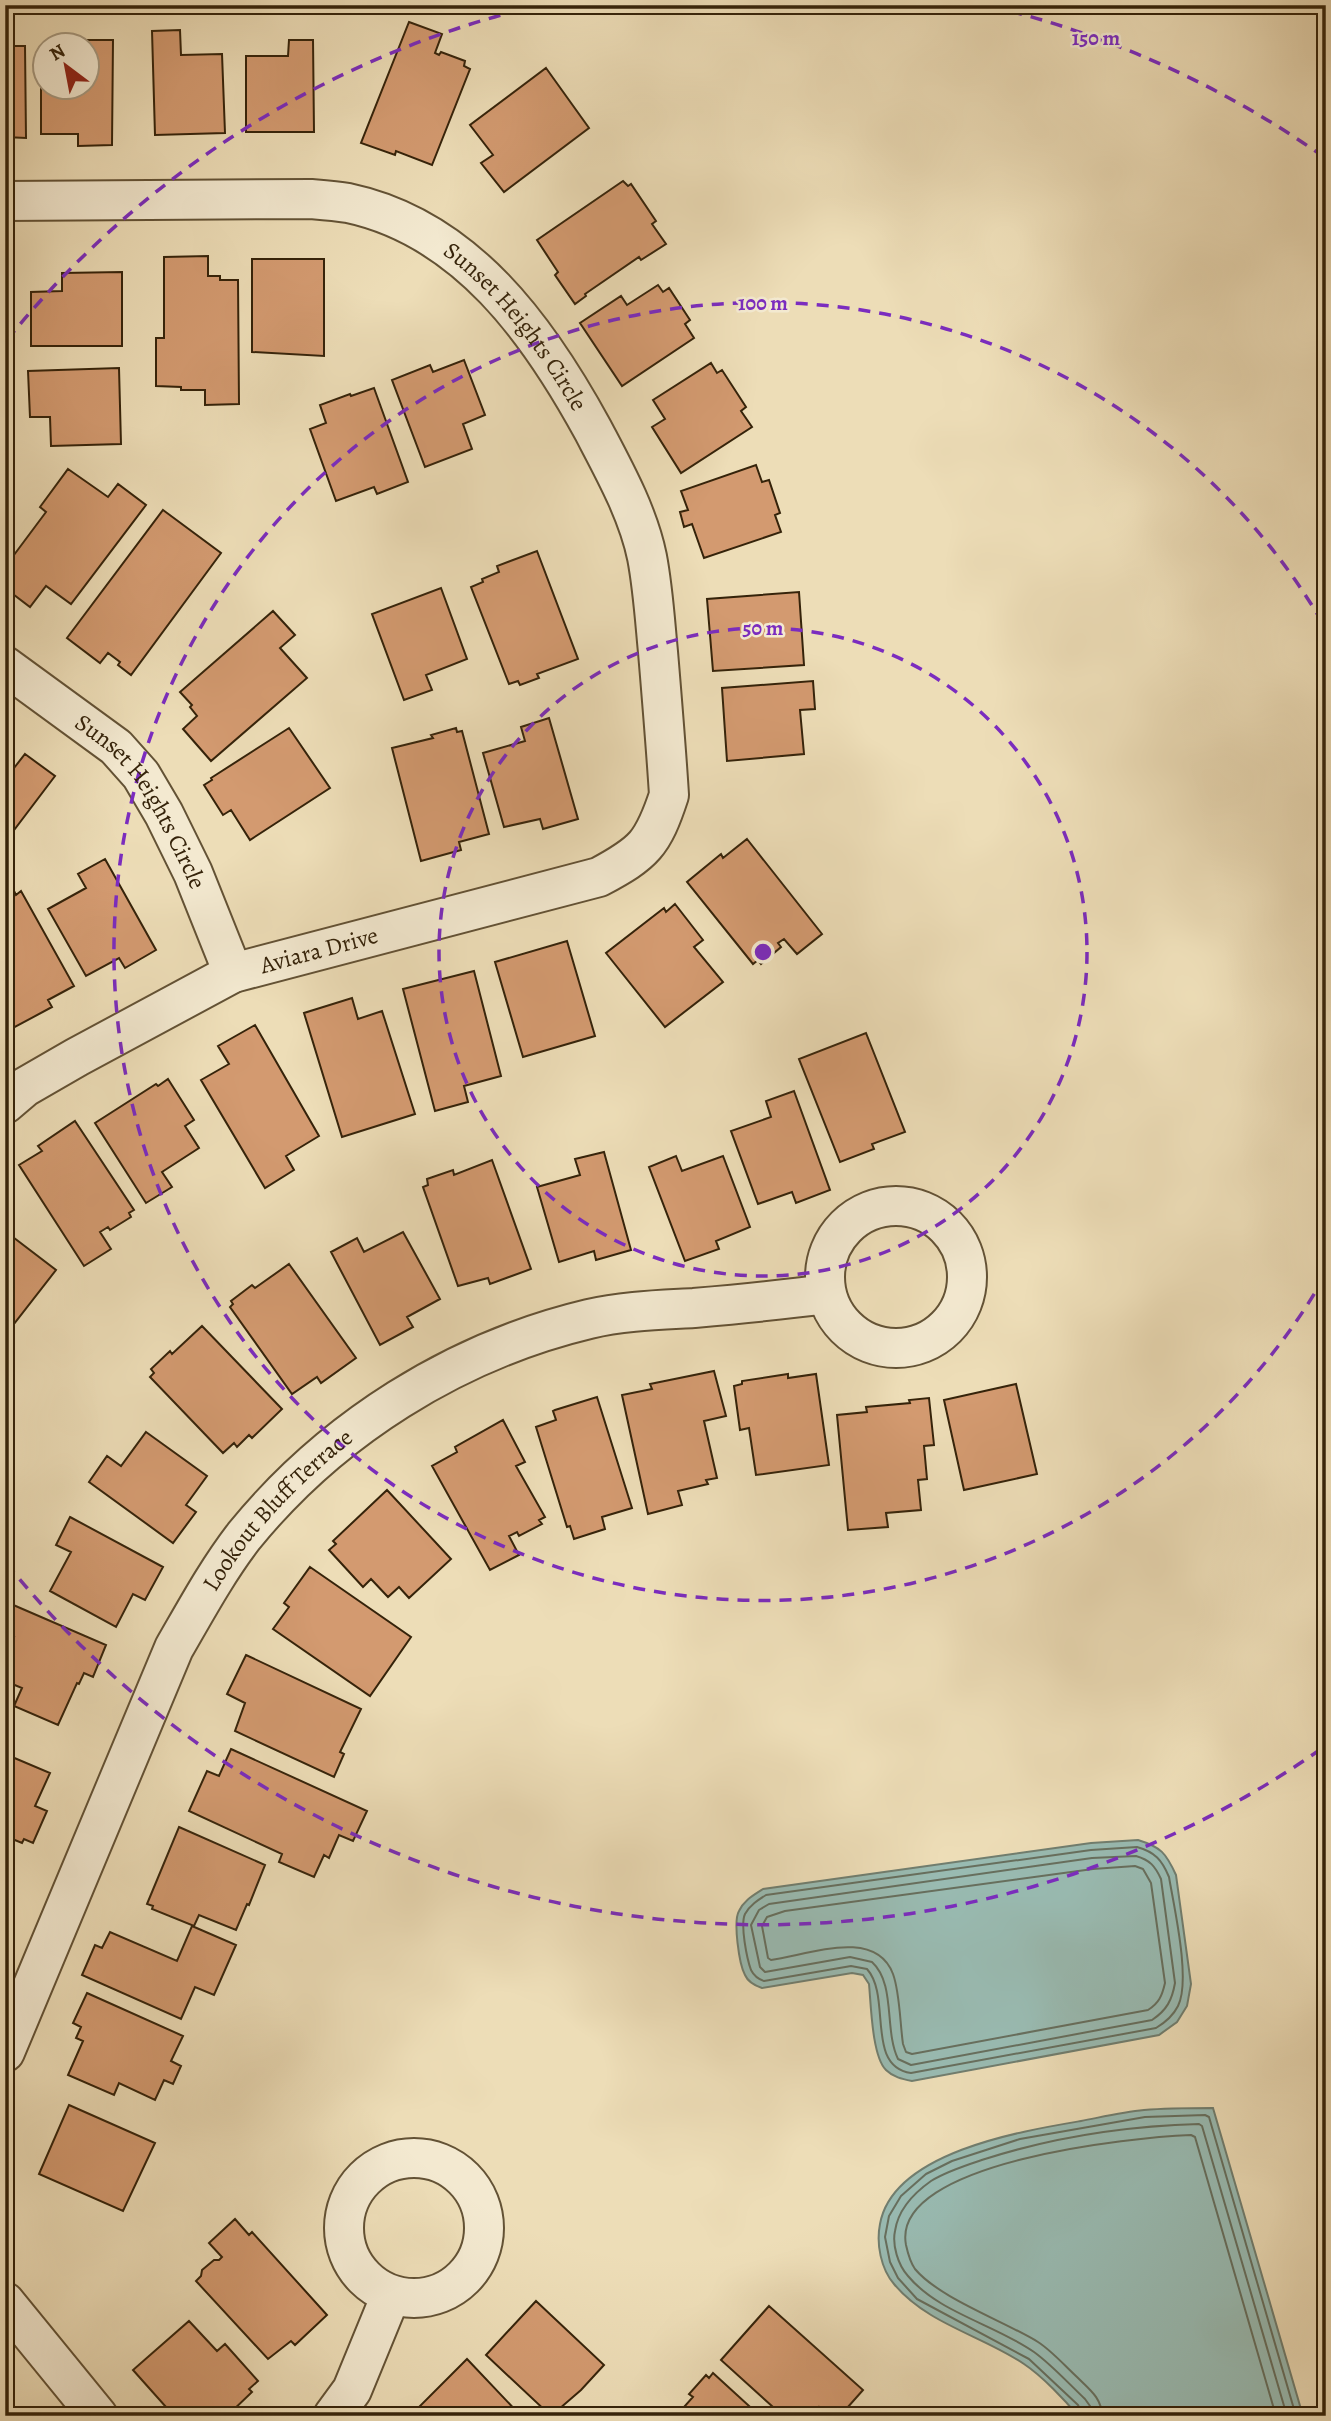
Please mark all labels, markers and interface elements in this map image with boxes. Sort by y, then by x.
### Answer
text: 150 m [1072,24,1121,52]
north arrow [32,32,102,102]
text: N [45,38,70,67]
street label: Sunset Heights Circle [437,234,595,417]
text: 100 m [738,289,788,317]
text: 50 m [743,614,784,642]
street label: Sunset Heights Circle [68,706,214,894]
street label: Aviara Drive [255,919,382,981]
centre of rings [751,940,775,964]
street label: Lookout Bluff Terrace [195,1421,359,1597]

